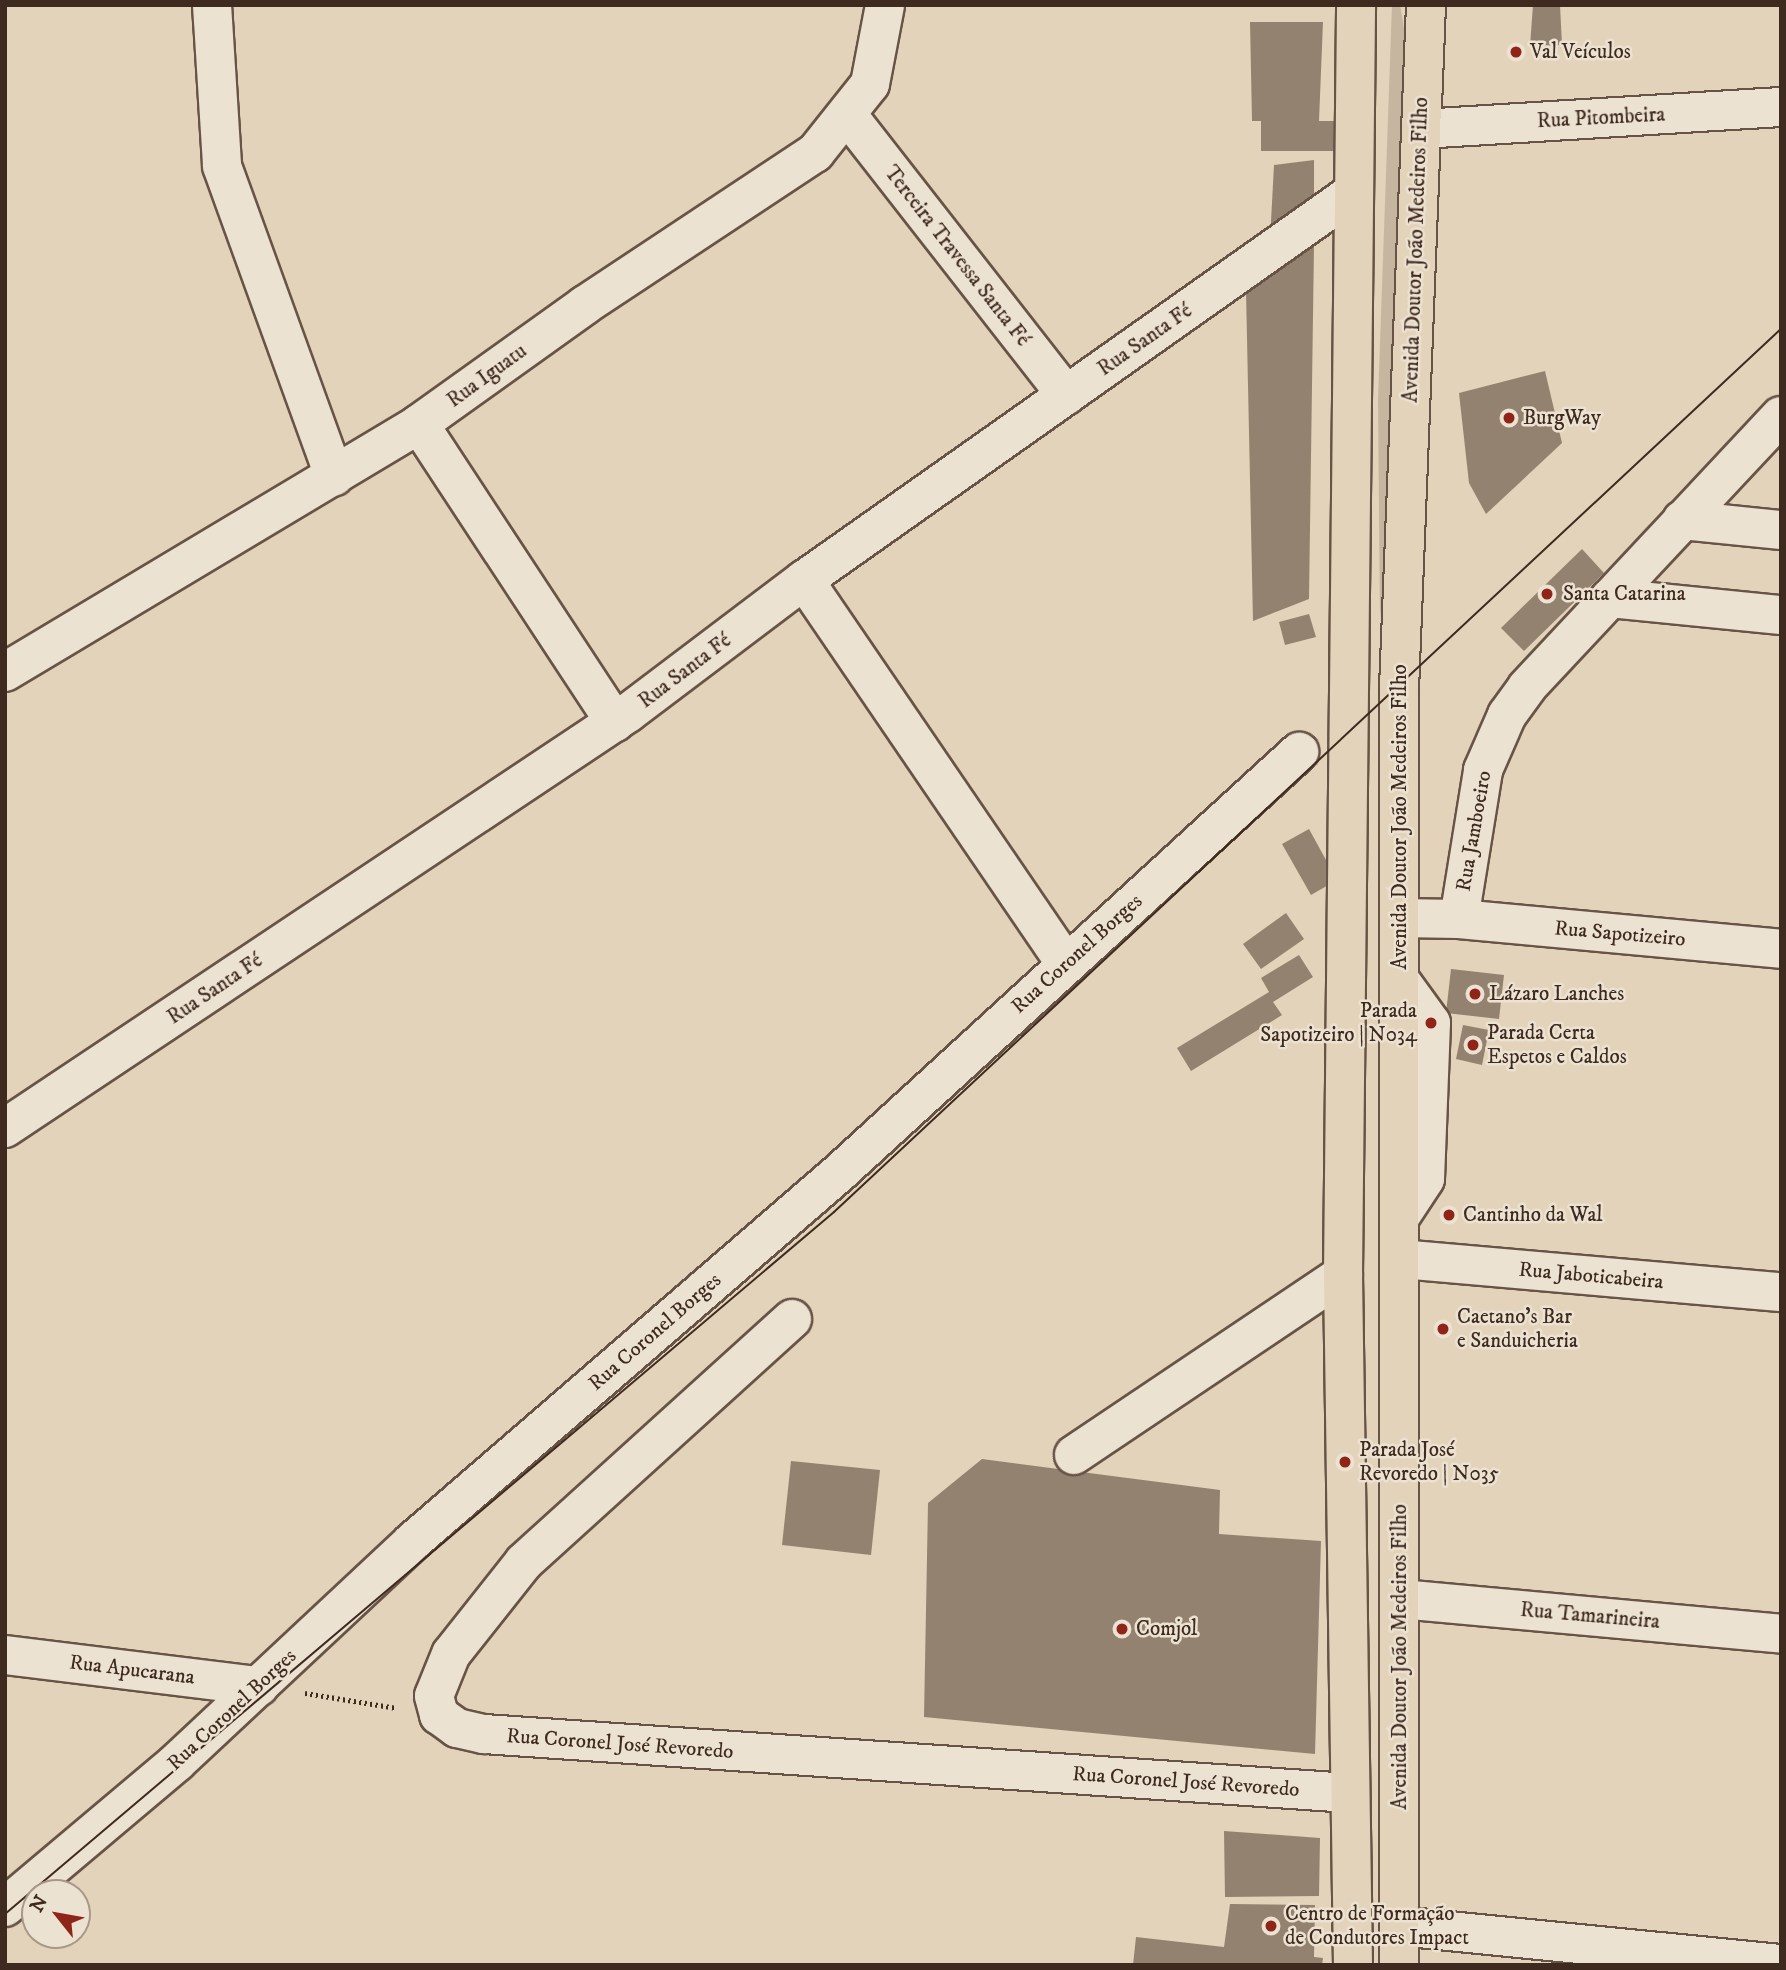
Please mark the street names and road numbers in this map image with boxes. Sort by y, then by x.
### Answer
street label: Avenida Doutor João Medeiros Filho [1398,97,1434,403]
street label: Rua Pitombeira [1536,102,1666,134]
street label: Terceira Travessa Santa Fé [879,161,1035,351]
street label: Rua Santa Fé [1093,298,1197,382]
street label: Rua Iguatu [442,339,532,413]
street label: Rua Santa Fé [634,628,736,714]
street label: Avenida Doutor João Medeiros Filho [1387,664,1413,970]
street label: Rua Jamboeiro [1451,769,1497,893]
street label: Rua Coronel Borges [1006,889,1148,1019]
street label: Rua Sapotizeiro [1553,916,1687,952]
street label: Rua Santa Fé [163,948,267,1030]
street label: Rua Jaboticabeira [1518,1257,1664,1295]
street label: Rua Coronel Borges [584,1268,726,1396]
street label: Avenida Doutor João Medeiros Filho [1387,1504,1413,1810]
street label: Rua Tamarineira [1519,1597,1661,1635]
street label: Rua Coronel Borges [162,1644,302,1776]
street label: Rua Apucarana [68,1650,196,1690]
street label: Rua Coronel José Revoredo [506,1723,734,1765]
street label: Rua Coronel José Revoredo [1072,1761,1300,1803]

